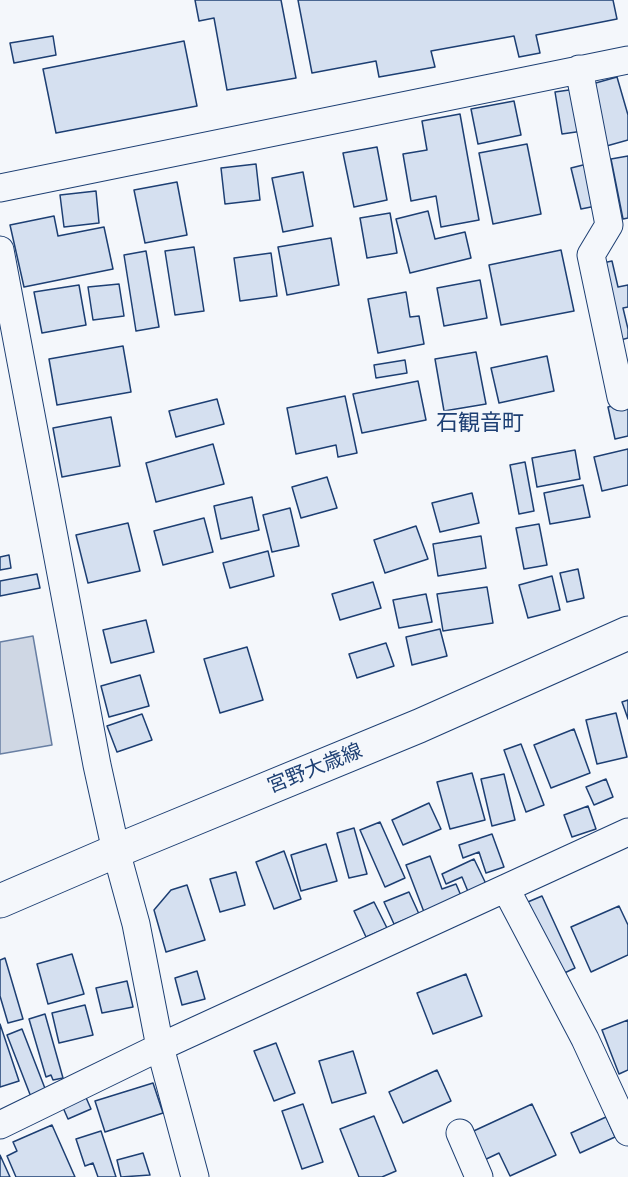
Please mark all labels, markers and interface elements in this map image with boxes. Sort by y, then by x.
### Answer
district label: 石観音町 [436,411,524,437]
street label: 宮野大歳線 [264,739,366,799]

